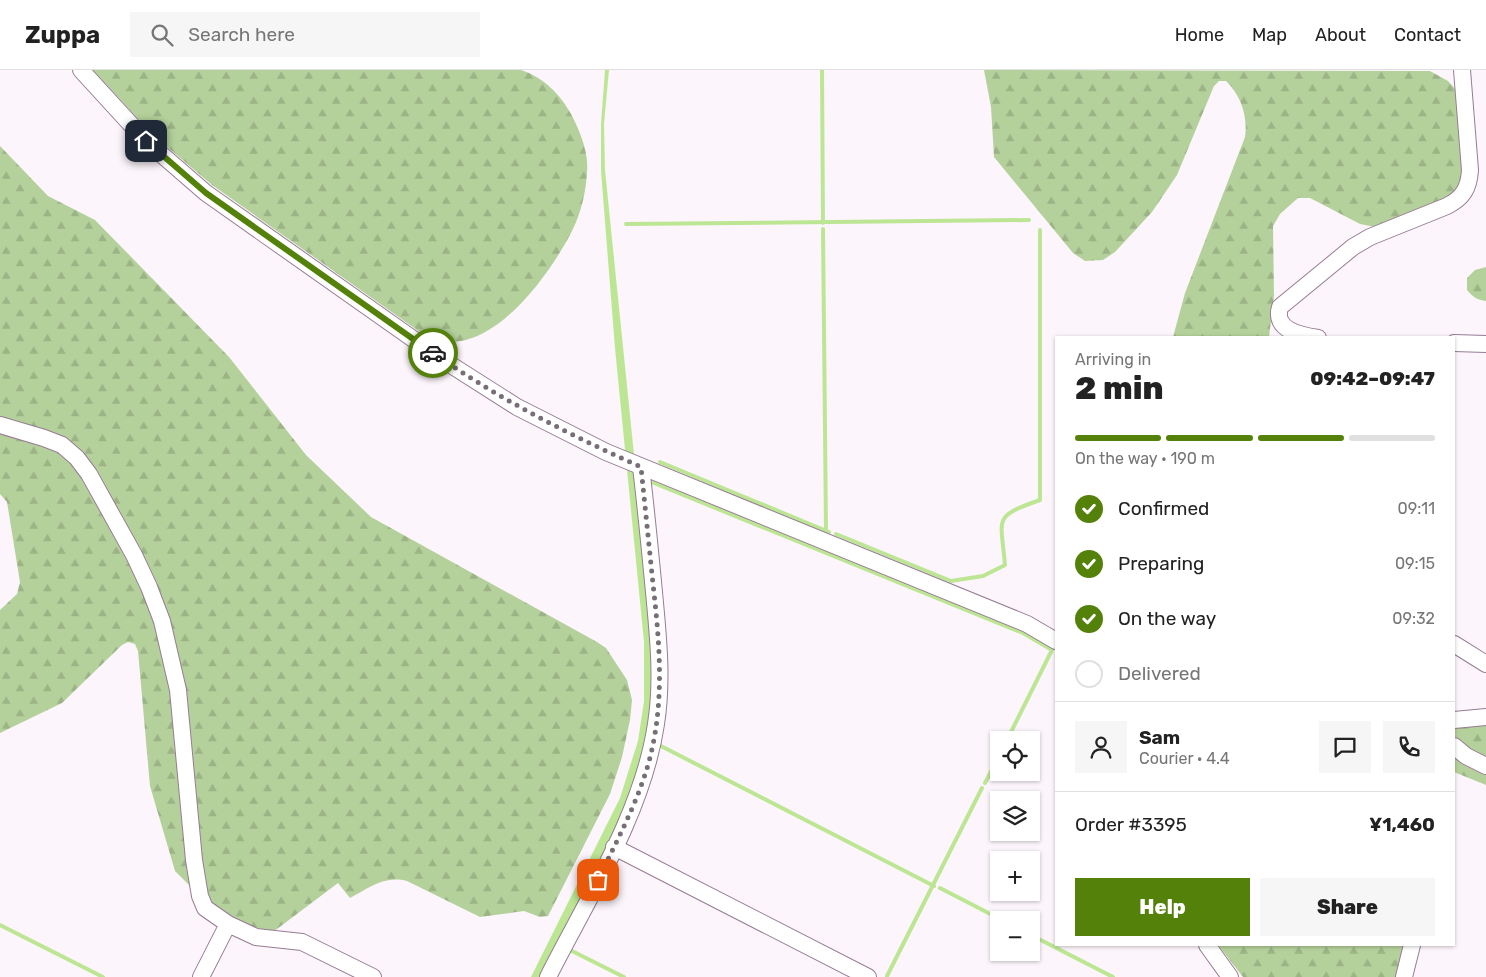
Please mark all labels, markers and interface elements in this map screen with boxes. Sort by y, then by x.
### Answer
search box [130,12,480,57]
text: Zuppa [25,21,100,49]
icon: search [148,21,176,49]
text: Search here [188,23,295,46]
text: Home [1175,24,1224,46]
text: Map [1252,24,1287,46]
text: About [1315,24,1366,46]
text: Contact [1394,24,1461,46]
pin [125,120,167,162]
icon: home [132,127,160,155]
courier [408,328,458,378]
icon: car [419,339,447,367]
text: Arriving in [1075,350,1151,369]
text: 09:42–09:47 [1310,367,1435,390]
text: 2 min [1075,369,1164,407]
text: On the way · 190 m [1075,449,1215,468]
icon: check [1075,495,1103,523]
text: Confirmed [1118,497,1209,520]
text: 09:11 [1398,499,1435,518]
icon: check [1075,550,1103,578]
text: Preparing [1118,552,1204,575]
text: 09:15 [1395,554,1435,573]
icon: check [1075,605,1103,633]
text: On the way [1118,607,1216,630]
text: 09:32 [1392,609,1435,628]
text: Delivered [1118,662,1201,685]
button: person [1075,721,1127,773]
button: chat [1319,721,1371,773]
button: phone [1383,721,1435,773]
text: Sam [1139,726,1180,749]
map controls [990,731,1040,961]
button: locate [990,731,1040,781]
text: Courier · 4.4 [1139,749,1230,768]
button: layers [990,791,1040,841]
text: Order #3395 [1075,813,1187,836]
text: ¥1,460 [1369,813,1435,836]
button: + [990,851,1040,901]
pin [577,859,619,901]
icon: bag [584,866,612,894]
button: Help [1075,878,1250,936]
button: Share [1260,878,1435,936]
button: − [990,911,1040,961]

